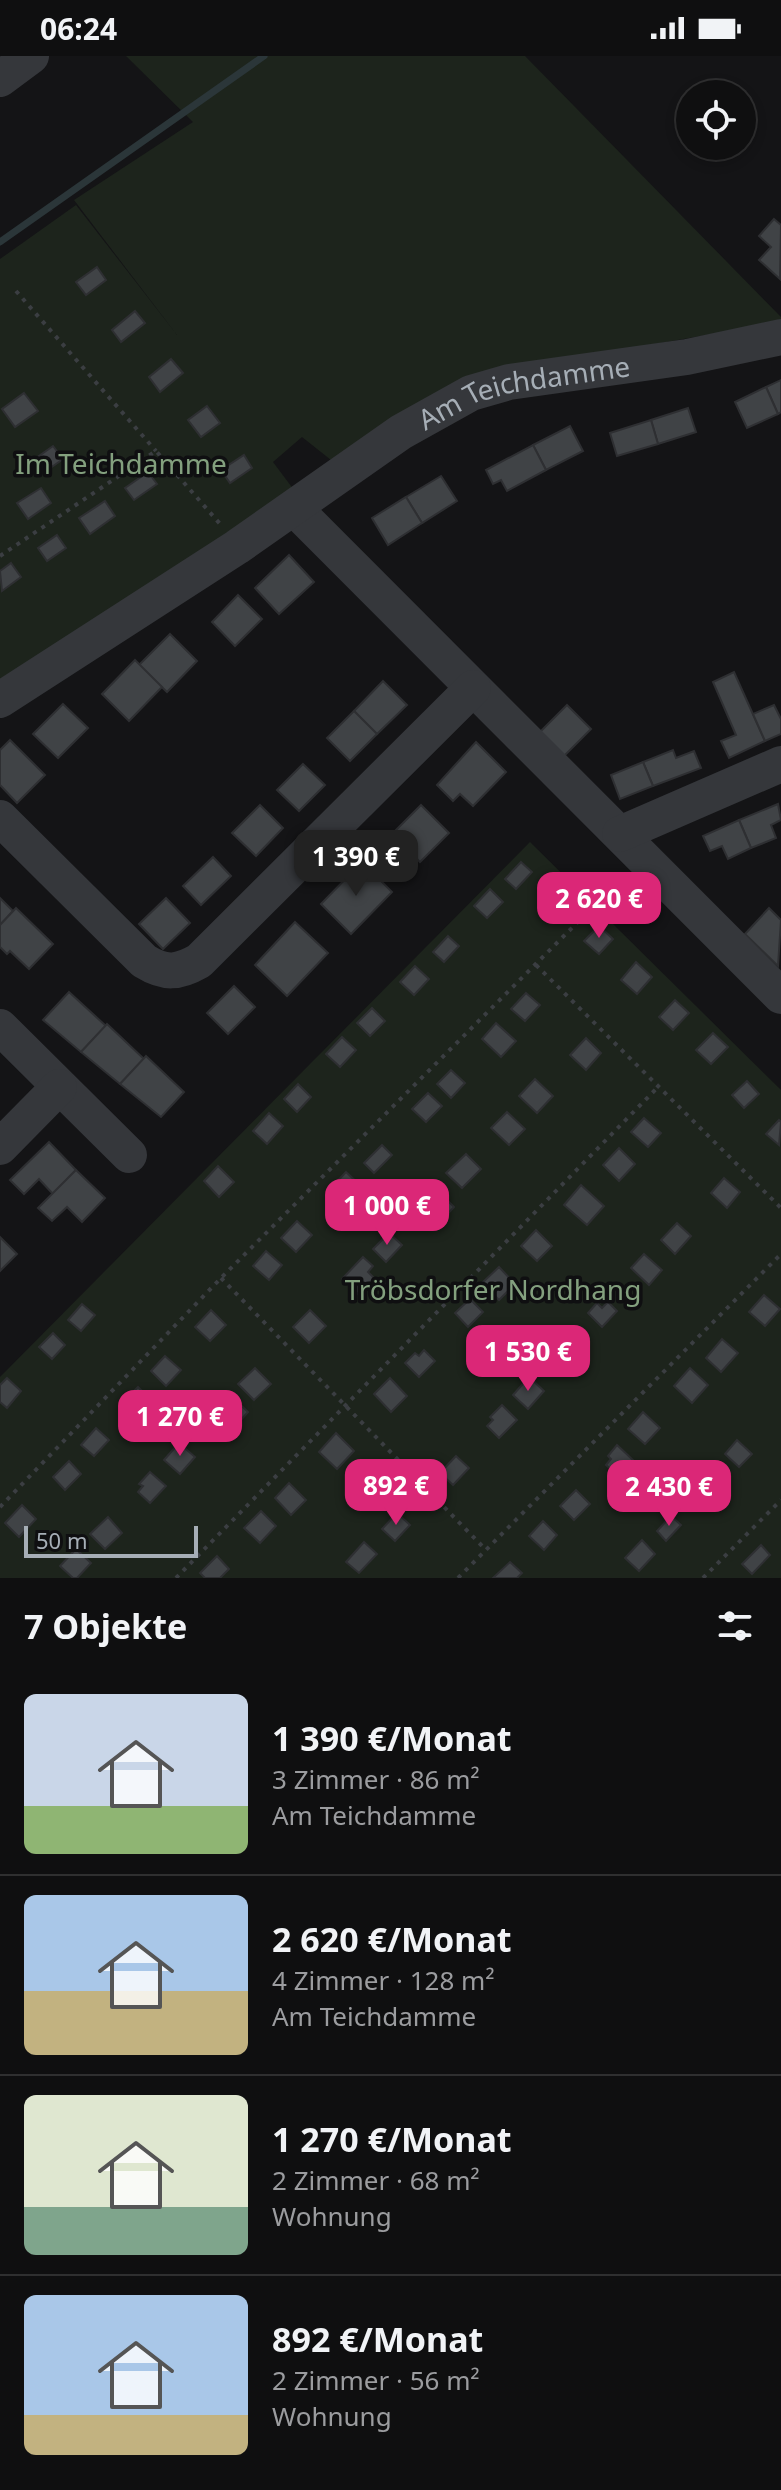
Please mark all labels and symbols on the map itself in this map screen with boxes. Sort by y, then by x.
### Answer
street label: Am Teichdamme [411,346,632,438]
park label: Im Teichdamme [15,444,227,482]
pin: 1 390 € [282,830,430,898]
pin: 2 620 € [525,872,673,940]
pin: 1 000 € [313,1179,461,1247]
park label: Tröbsdorfer Nordhang [345,1270,641,1308]
pin: 1 530 € [454,1325,602,1393]
pin: 1 270 € [106,1390,254,1458]
pin: 892 € [340,1459,452,1527]
pin: 2 430 € [595,1460,743,1528]
scale bar [24,1522,198,1558]

